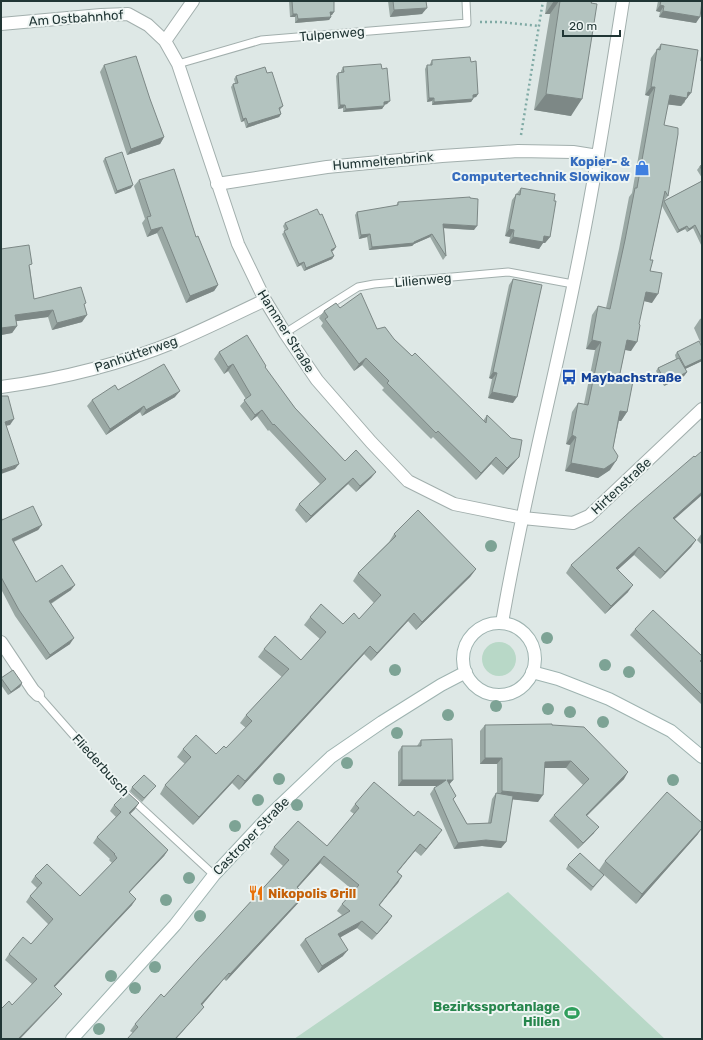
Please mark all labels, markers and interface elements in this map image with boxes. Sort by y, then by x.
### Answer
street label: Am Ostbahnhof [28,7,124,29]
scale bar [563,12,620,38]
text: 20 m [569,19,597,33]
street label: Tulpenweg [299,24,365,45]
street label: Hummeltenbrink [332,149,434,173]
place label: Kopier- & Computertechnik Slowikow [452,154,630,184]
shop icon: Kopier- & Computertechnik Slowikow [633,159,651,177]
street label: Lilienweg [394,270,452,291]
street label: Hammer Straße [255,287,317,375]
street label: Panhütterweg [93,333,180,376]
bus stop icon: Maybachstraße [560,368,578,386]
place label: Maybachstraße [581,370,682,385]
street label: Hirtenstraße [588,455,654,517]
street label: Fliederbusch [69,731,133,799]
street label: Castroper Straße [210,794,292,878]
restaurant icon: Nikopolis Grill [247,884,265,902]
place label: Nikopolis Grill [268,886,356,901]
place label: Bezirkssportanlage Hillen [433,999,560,1029]
sports icon: Bezirkssportanlage Hillen [563,1004,581,1022]

